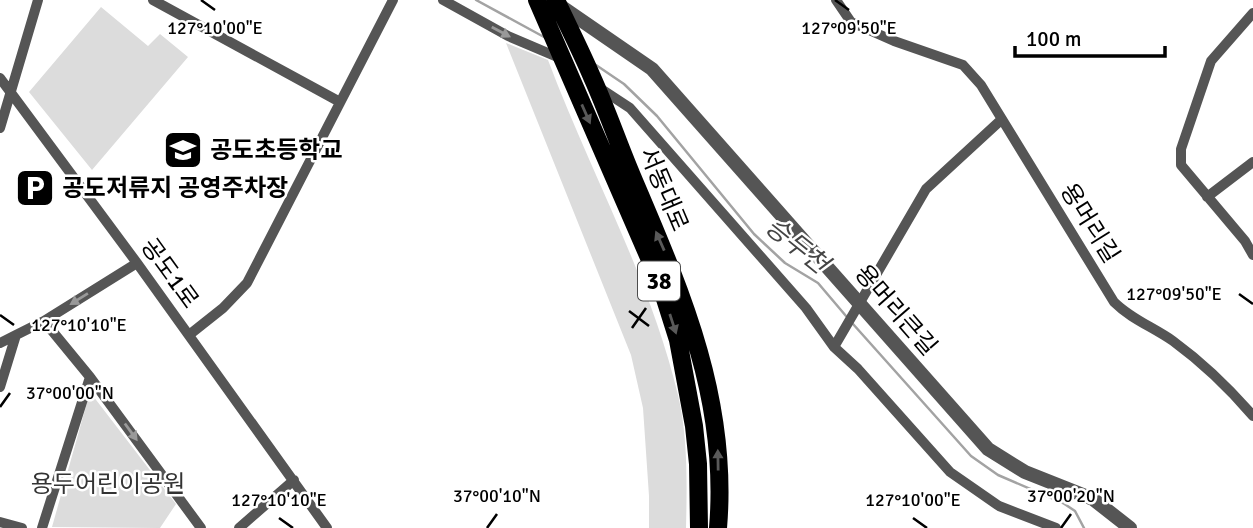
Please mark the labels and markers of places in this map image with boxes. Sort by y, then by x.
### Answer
school or university icon: 공도초등학교 [162,129,204,171]
place label: 공도초등학교 [210,135,342,165]
parking icon: 공도저류지 공영주차장 [14,167,56,209]
place label: 공도저류지 공영주차장 [62,173,288,203]

